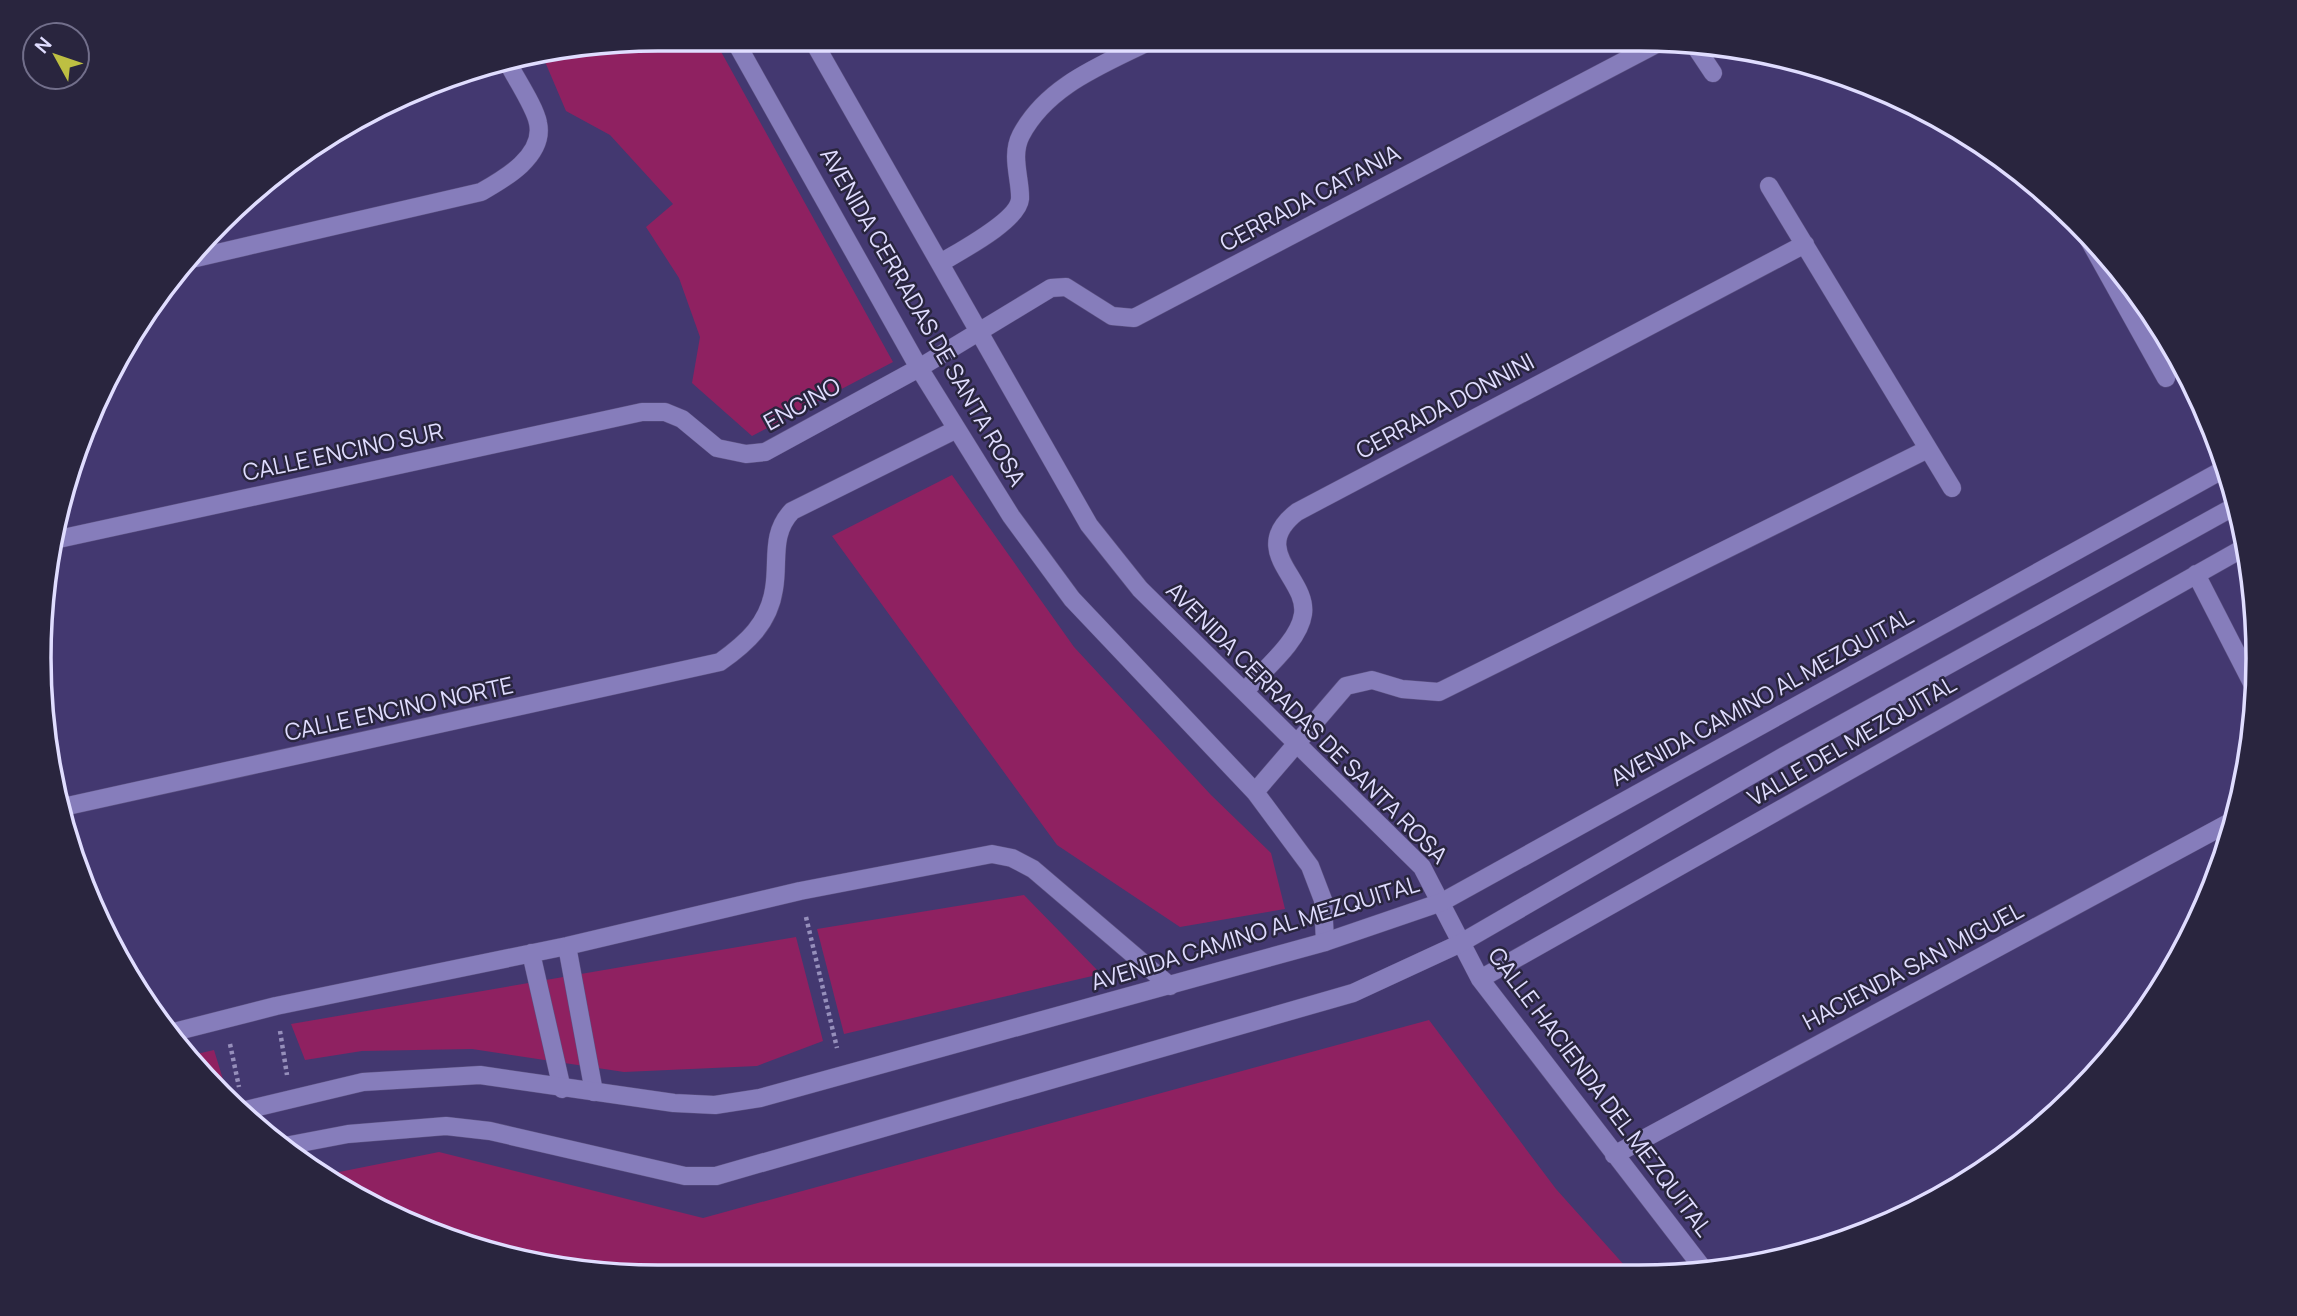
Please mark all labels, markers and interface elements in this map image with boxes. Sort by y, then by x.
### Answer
north arrow [21,21,91,91]
text: N [29,31,57,59]
street label: CERRADA CATANIA [1214,136,1406,258]
street label: AVENIDA CERRADAS DE SANTA ROSA [813,141,1034,492]
street label: CERRADA DONNINI [1350,345,1539,466]
street label: ENCINO [757,369,846,437]
street label: CALLE ENCINO SUR [240,414,446,488]
street label: AVENIDA CERRADAS DE SANTA ROSA [1160,574,1456,870]
street label: AVENIDA CAMINO AL MEZQUITAL [1604,599,1919,793]
street label: VALLE DEL MEZQUITAL [1741,667,1962,813]
street label: CALLE ENCINO NORTE [281,668,516,748]
street label: AVENIDA CAMINO AL MEZQUITAL [1087,867,1423,997]
street label: HACIENDA SAN MIGUEL [1797,893,2029,1037]
street label: CALLE HACIENDA DEL MEZQUITAL [1481,940,1720,1243]

